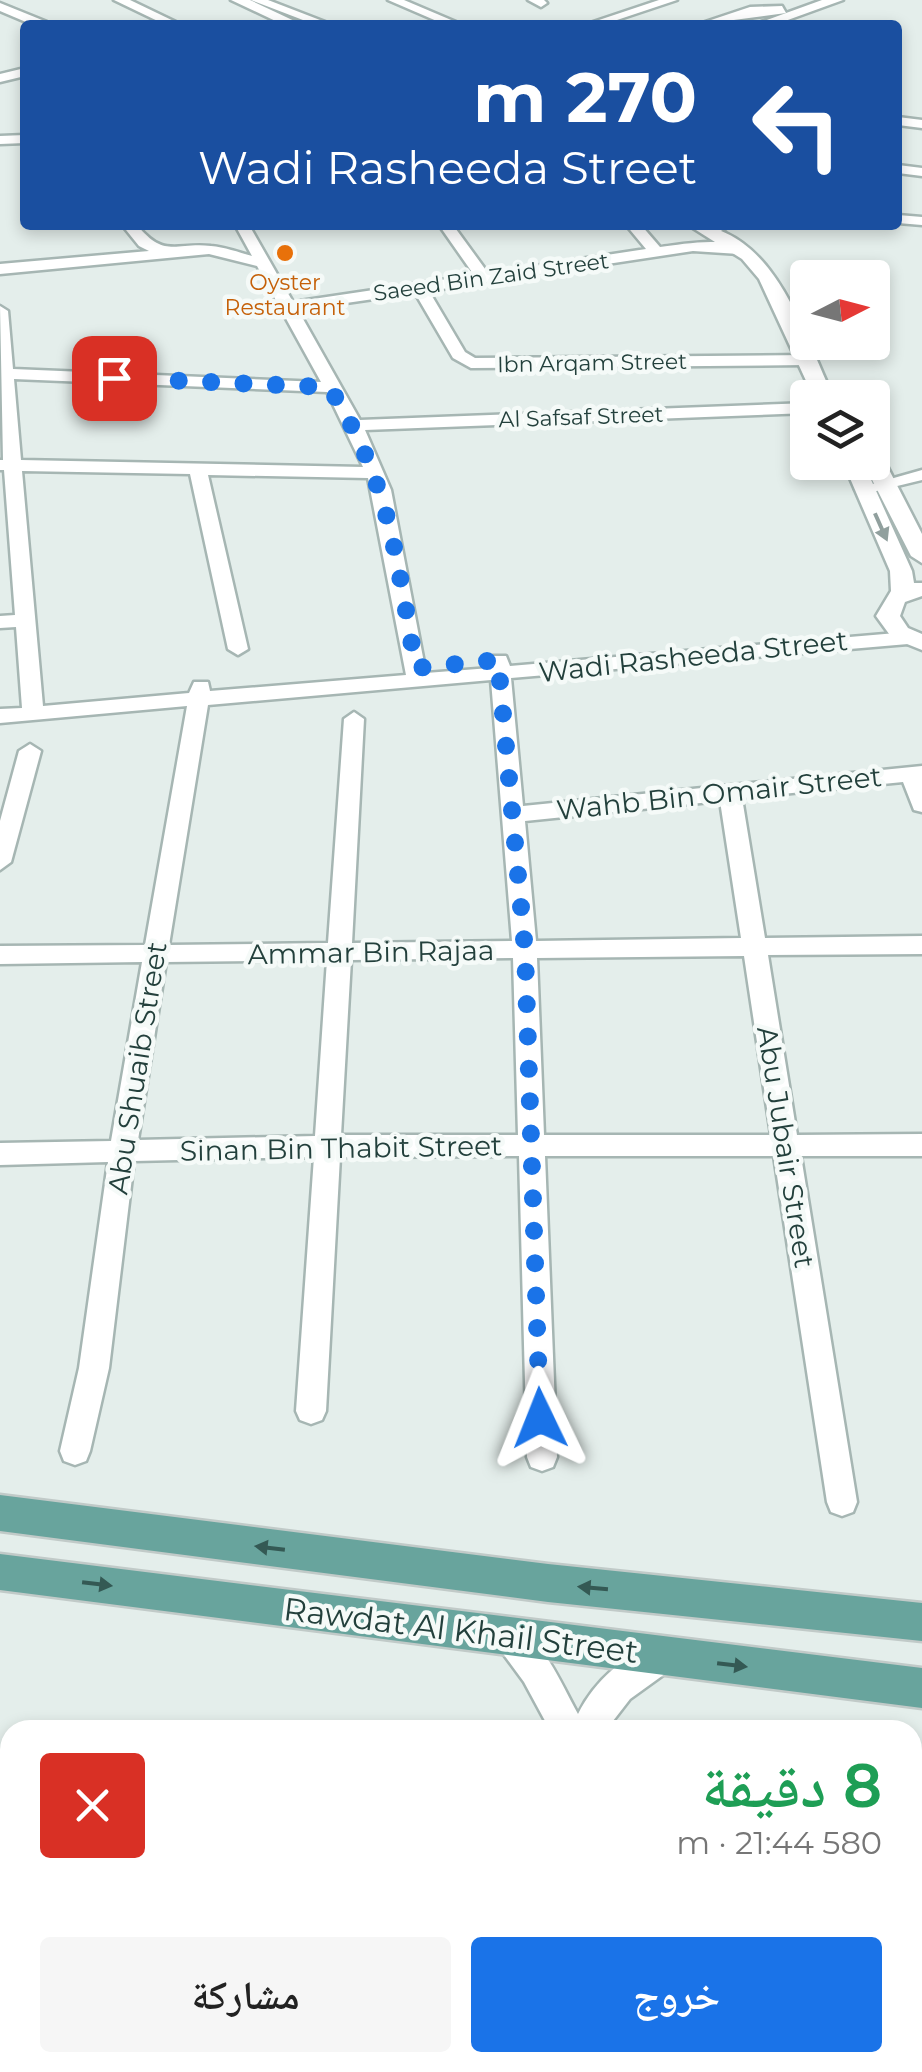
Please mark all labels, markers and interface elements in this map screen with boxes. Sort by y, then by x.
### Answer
text: 270 m [473,54,697,140]
icon: left [732,60,862,190]
text: Wadi Rasheeda Street [198,140,697,195]
marker: Oyster Restaurant [274,242,296,264]
street label: Saeed Bin Zaid Street [372,247,610,307]
north arrow [790,260,890,360]
map controls [790,260,890,480]
place label: Oyster Restaurant [225,269,346,321]
pin [72,336,157,421]
street label: Ibn Arqam Street [497,348,687,378]
icon: arrive [87,351,142,406]
button: layers [790,380,890,480]
street label: Al Safsaf Street [498,401,664,433]
one-way arrow [873,513,890,542]
street label: Wadi Rasheeda Street [537,623,849,689]
street label: Wahb Bin Omair Street [555,759,883,827]
street label: Ammar Bin Rajaa [247,933,495,971]
street label: Abu Shuaib Street [100,939,174,1197]
street label: Abu Jubair Street [750,1024,822,1270]
street label: Sinan Bin Thabit Street [179,1128,503,1168]
position arrow [488,1366,592,1470]
one-way arrow [254,1540,285,1556]
one-way arrow [81,1577,113,1593]
one-way arrow [576,1579,608,1595]
street label: Rawdat Al Khail Street [282,1589,640,1671]
one-way arrow [716,1657,748,1673]
text: 8 دقيقة [702,1749,882,1822]
button: close [40,1753,145,1858]
text: 580 m · 21:44 [676,1823,882,1862]
button: مشاركة [40,1937,451,2052]
button: خروج [471,1937,882,2052]

